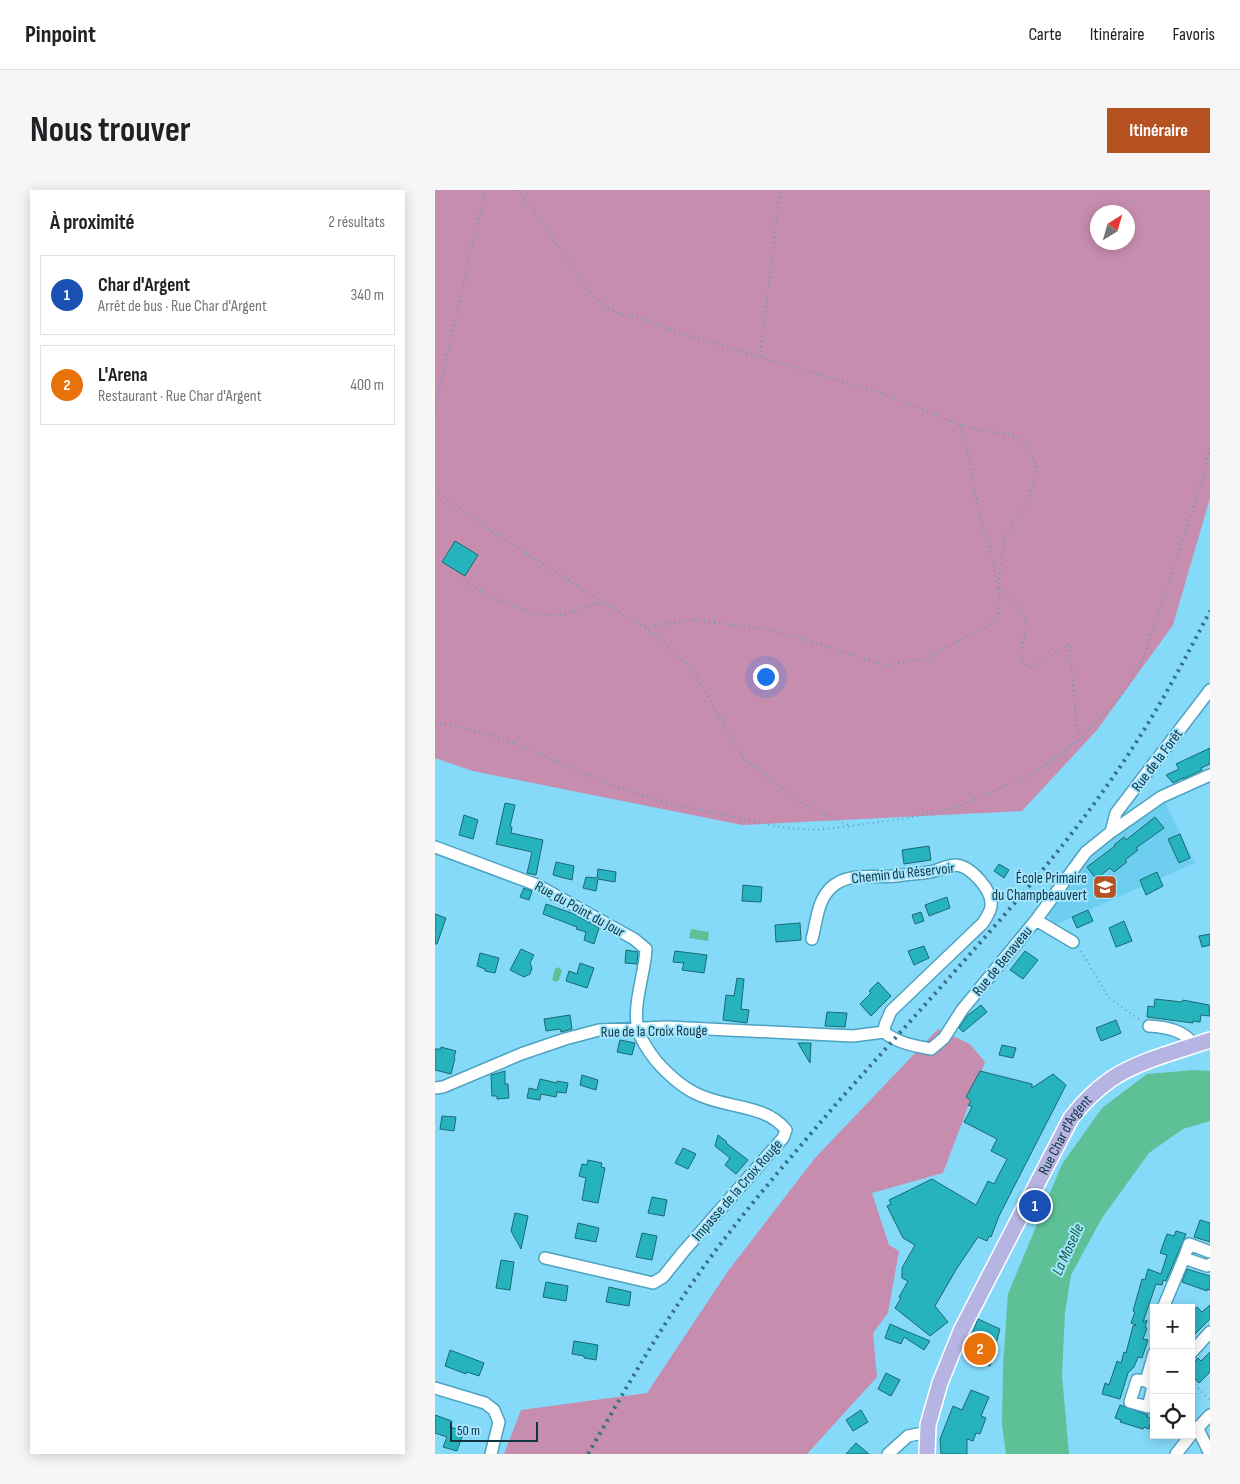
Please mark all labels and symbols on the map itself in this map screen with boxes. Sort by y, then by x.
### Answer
north arrow [1090,205,1135,250]
your location [753,664,779,690]
street label: Rue de la Forêt [1128,725,1187,795]
street label: Chemin du Réservoir [851,859,956,888]
place label: École Primaire du Champbeauvert [992,869,1087,905]
school or university icon: École Primaire du Champbeauvert [1092,874,1118,900]
street label: Rue du Point du Jour [531,877,629,942]
street label: Rue de Benaveau [968,922,1036,1000]
street label: Rue de la Croix Rouge [600,1021,708,1042]
street label: Rue Char d'Argent [1034,1091,1097,1178]
street label: Impasse de la Croix Rouge [688,1135,787,1245]
pin: 1 [1019,1187,1051,1225]
water label: La Moselle [1048,1221,1088,1278]
pin: 2 [964,1330,996,1368]
scale bar [450,1419,537,1442]

